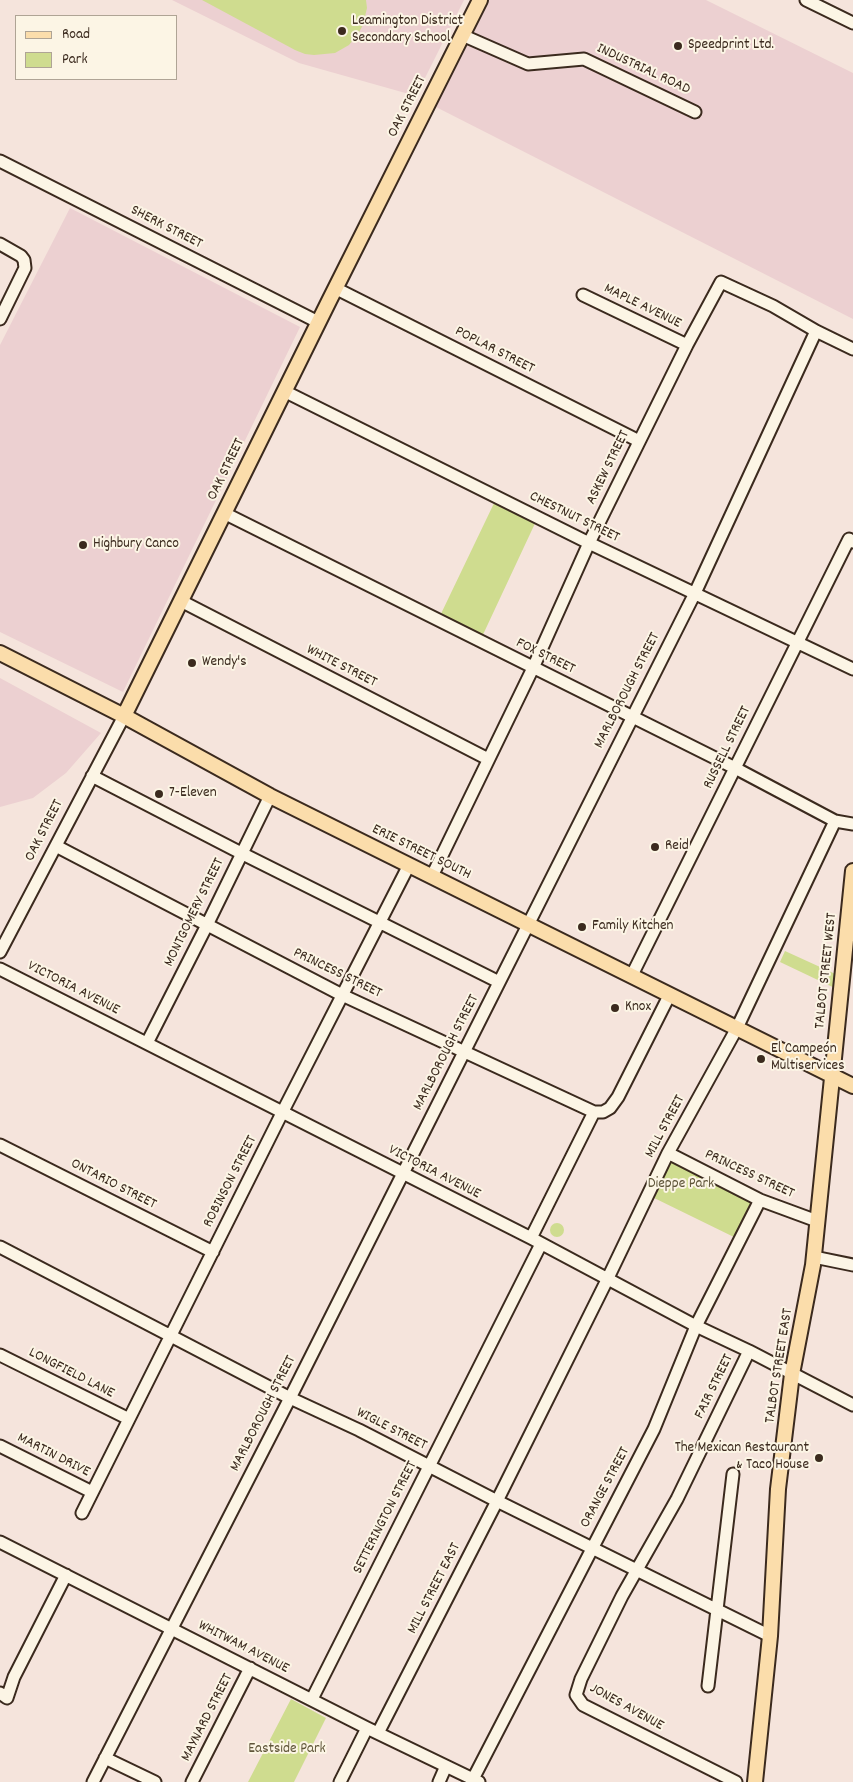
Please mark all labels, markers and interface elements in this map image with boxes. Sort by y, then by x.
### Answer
place label: Leamington District Secondary School [352,13,463,48]
legend [15,15,178,80]
text: Road [62,24,90,46]
marker: Leamington District Secondary School [336,25,348,37]
place label: Speedprint Ltd. [688,37,774,55]
street label: INDUSTRIAL ROAD [593,40,693,100]
marker: Speedprint Ltd. [672,40,684,52]
text: Park [62,49,88,71]
street label: OAK STREET [385,73,431,141]
street label: SHERK STREET [127,202,205,254]
street label: MAPLE AVENUE [600,281,684,333]
street label: POPLAR STREET [451,323,537,379]
street label: ASKEW STREET [583,428,635,508]
street label: OAK STREET [204,436,250,504]
street label: CHESTNUT STREET [526,488,622,548]
place label: Highbury Canco [93,536,179,554]
marker: Highbury Canco [77,539,89,551]
street label: MARLBOROUGH STREET [591,630,665,752]
street label: FOX STREET [512,635,578,679]
street label: WHITE STREET [303,642,379,692]
place label: Wendy's [202,654,247,672]
marker: Wendy's [186,657,198,669]
street label: RUSSELL STREET [700,704,756,792]
place label: 7-Eleven [169,785,217,803]
marker: 7-Eleven [153,788,165,800]
street label: OAK STREET [22,797,68,865]
street label: ERIE STREET SOUTH [368,821,474,885]
place label: Reid [665,838,689,856]
marker: Reid [649,841,661,853]
street label: MONTGOMERY STREET [161,856,229,970]
street label: TALBOT STREET WEST [812,912,842,1030]
place label: Family Kitchen [592,918,673,936]
marker: Family Kitchen [576,921,588,933]
street label: PRINCESS STREET [290,945,384,1003]
street label: VICTORIA AVENUE [24,958,122,1020]
street label: MARLBOROUGH STREET [410,992,484,1114]
place label: Knox [625,999,651,1017]
marker: Knox [609,1002,621,1014]
place label: El Campeón Multiservices [771,1041,845,1076]
marker: El Campeón Multiservices [755,1053,767,1065]
street label: MILL STREET [642,1092,690,1162]
street label: ROBINSON STREET [200,1133,262,1231]
street label: VICTORIA AVENUE [385,1142,483,1204]
street label: PRINCESS STREET [701,1146,797,1204]
street label: ONTARIO STREET [67,1156,159,1214]
park label: Dieppe Park [648,1176,714,1194]
street label: TALBOT STREET EAST [762,1307,798,1425]
street label: LONGFIELD LANE [25,1345,117,1403]
street label: FAIR STREET [692,1352,738,1422]
street label: MARLBOROUGH STREET [227,1353,301,1475]
street label: WIGLE STREET [353,1405,429,1455]
street label: MARTIN DRIVE [13,1430,93,1482]
place label: The Mexican Restaurant & Taco House [675,1440,809,1475]
street label: ORANGE STREET [577,1445,635,1531]
marker: The Mexican Restaurant & Taco House [813,1452,825,1464]
street label: SETTERINGTON STREET [350,1459,422,1577]
street label: MILL STREET EAST [404,1540,466,1638]
street label: WHITWAM AVENUE [195,1617,291,1679]
street label: MAYNARD STREET [178,1671,238,1765]
street label: JONES AVENUE [586,1680,666,1736]
park label: Eastside Park [248,1741,326,1759]

